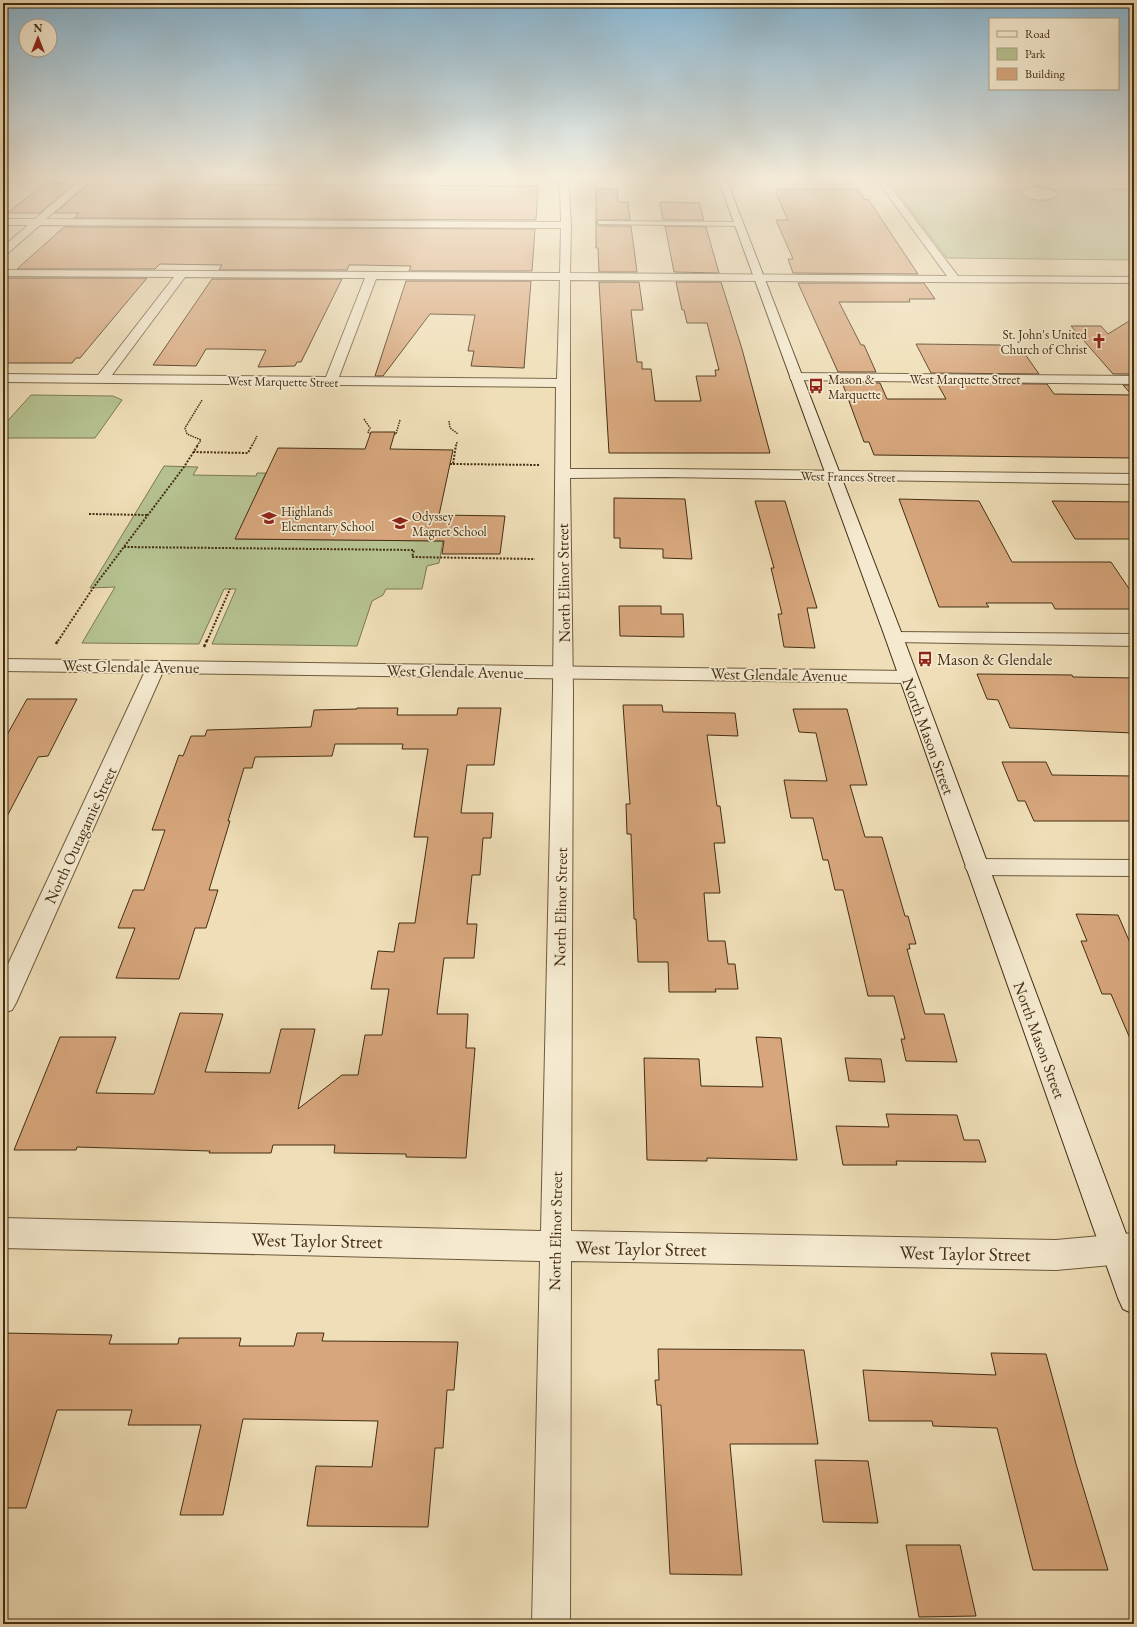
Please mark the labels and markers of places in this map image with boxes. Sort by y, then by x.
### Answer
place label: St. John's United Church of Christ [1000,326,1087,358]
church icon: St. John's United Church of Christ [1090,332,1108,350]
place label: Mason & Marquette [828,371,881,403]
bus stop icon: Mason & Marquette [807,377,825,395]
place label: Highlands Elementary School [281,503,374,535]
place label: Odyssey Magnet School [412,508,487,540]
school or university icon: Highlands Elementary School [260,509,278,527]
school or university icon: Odyssey Magnet School [391,514,409,532]
place label: Mason & Glendale [937,649,1052,670]
bus stop icon: Mason & Glendale [916,650,934,668]

